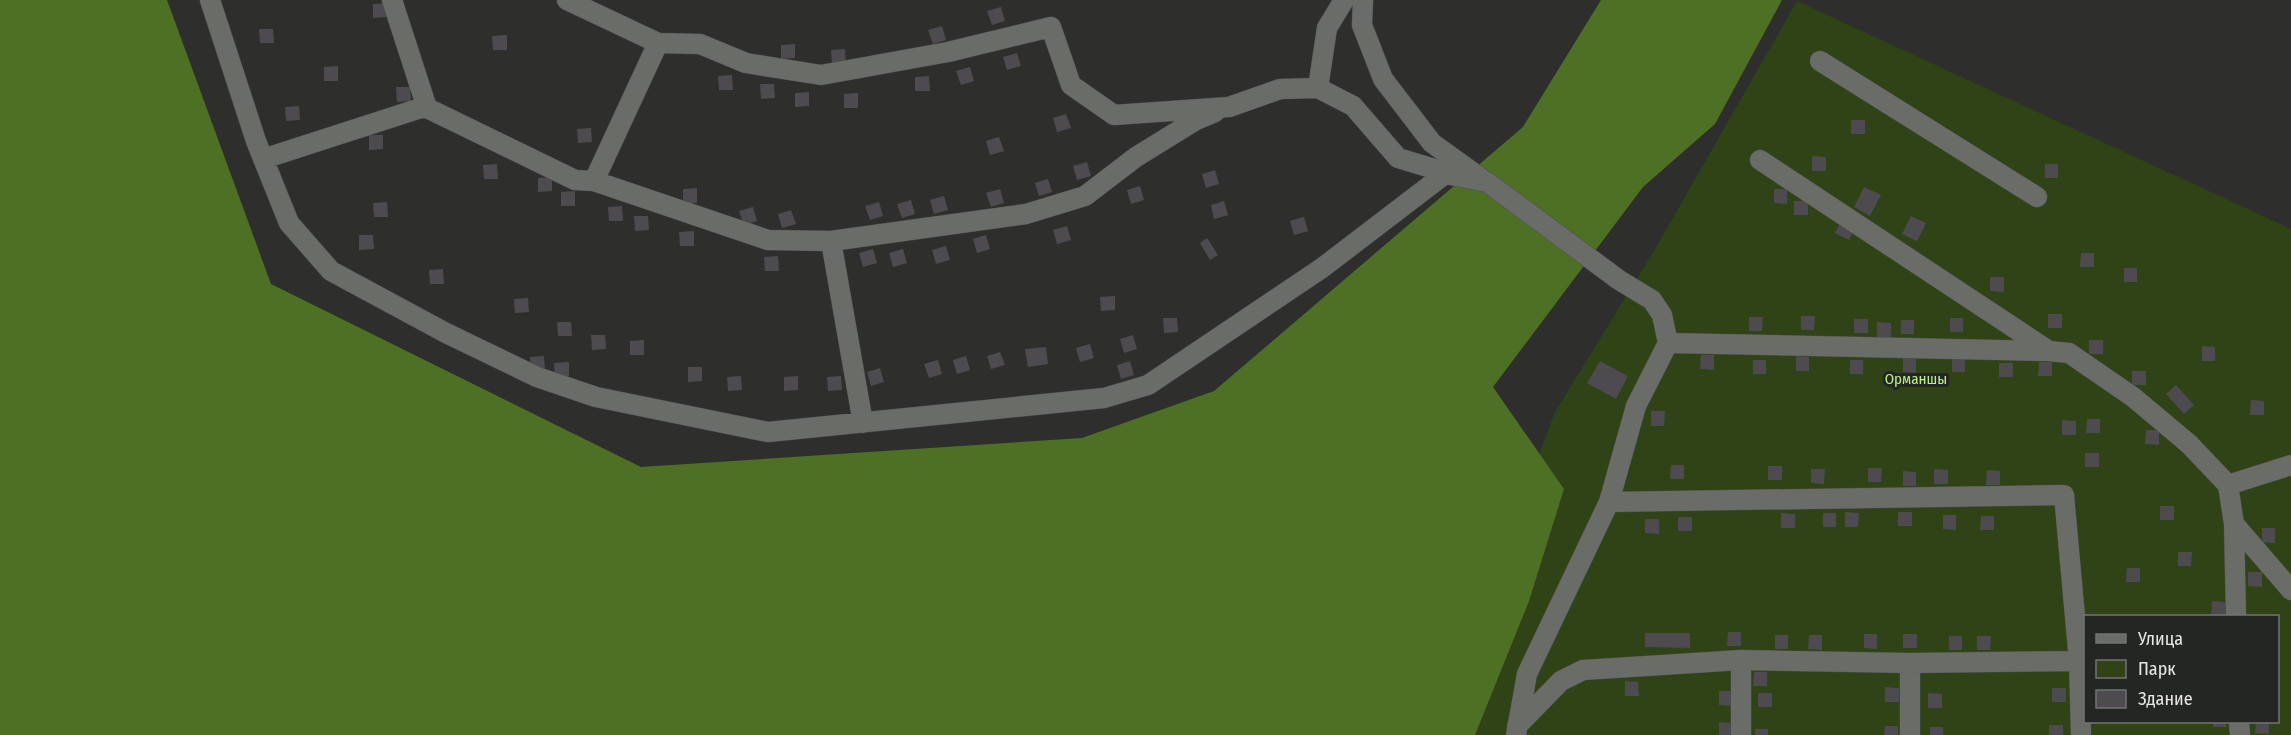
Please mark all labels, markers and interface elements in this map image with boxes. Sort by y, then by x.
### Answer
park label: Орманшы [1885,370,1947,388]
legend [2084,615,2279,723]
text: Улица [2137,628,2183,650]
text: Парк [2138,658,2176,680]
text: Здание [2138,688,2193,710]

